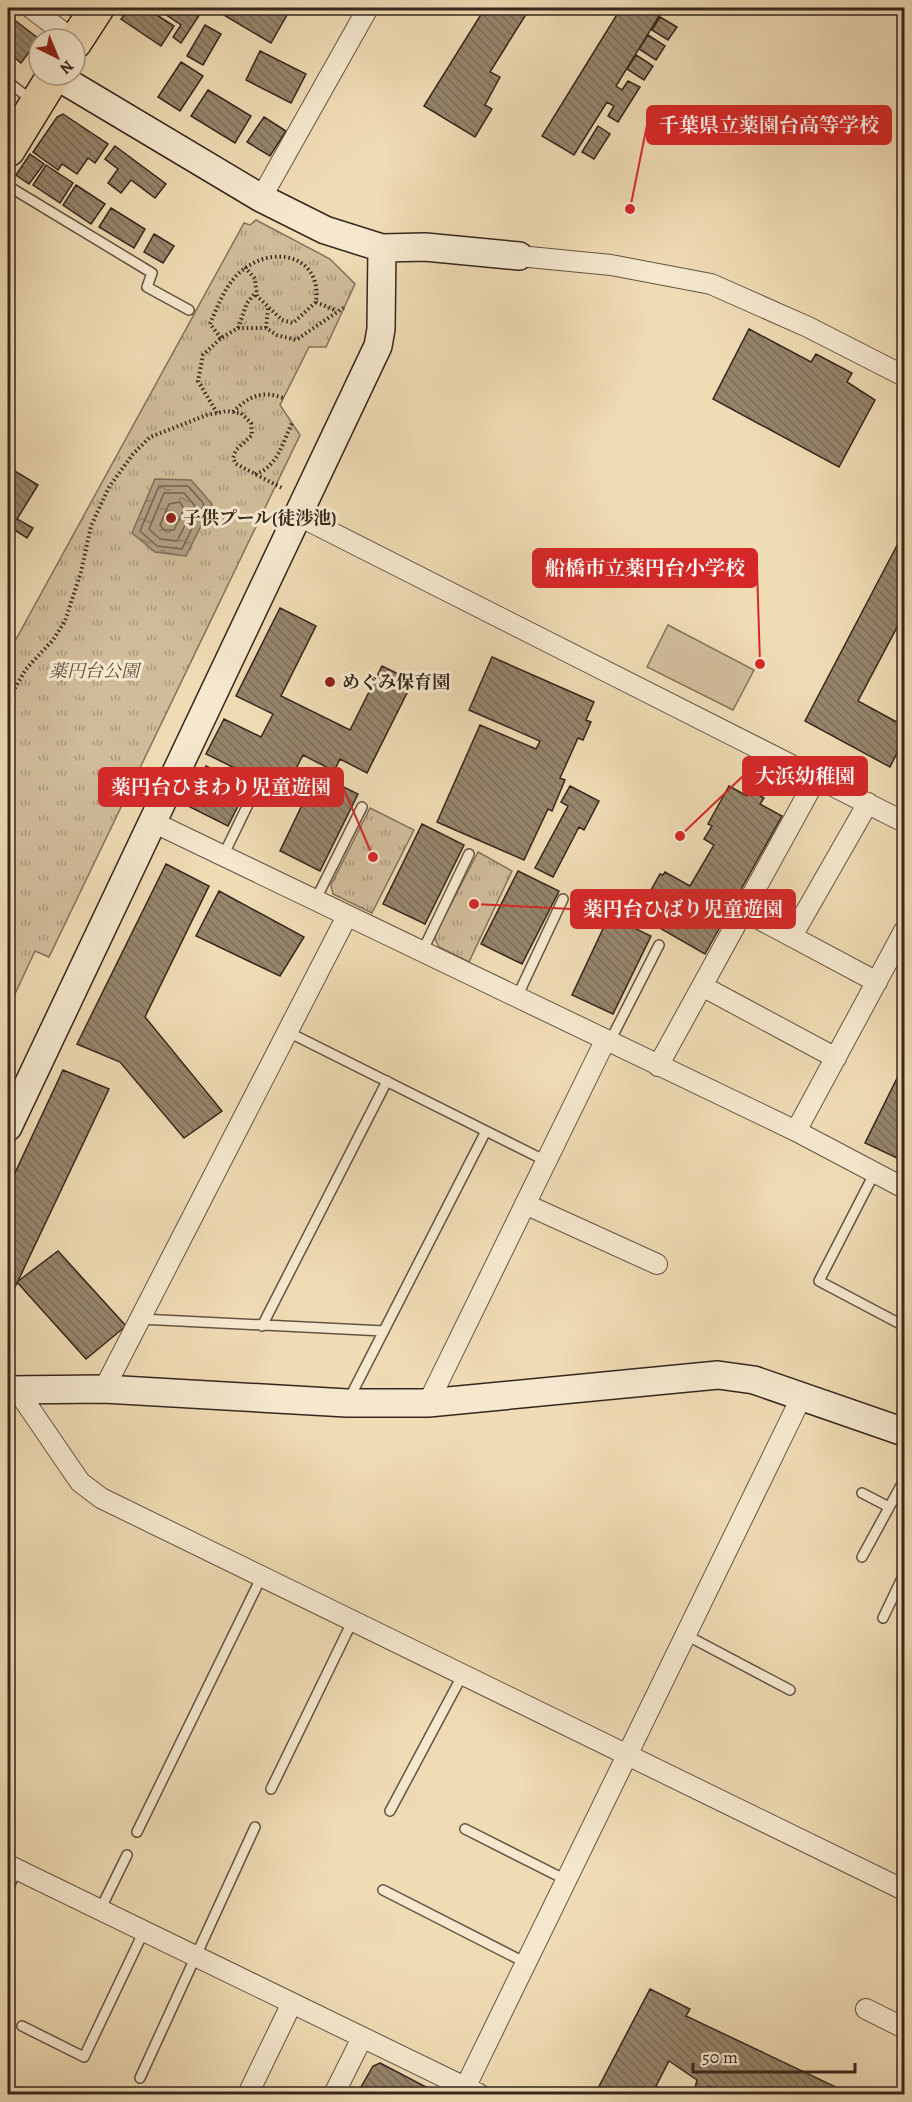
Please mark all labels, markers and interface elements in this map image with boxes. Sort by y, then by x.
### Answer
north arrow [27,27,87,87]
text: N [55,55,78,79]
callout: 千葉県立薬園台高等学校 [647,106,891,144]
text: 千葉県立薬園台高等学校 [659,112,879,139]
place label: 子供プール(徒渉池) [183,506,337,530]
marker: 子供プール(徒渉池) [164,511,178,525]
callout: 船橋市立薬円台小学校 [533,549,757,587]
text: 船橋市立薬円台小学校 [545,555,745,582]
park label: 薬円台公園 [49,659,142,683]
place label: めぐみ保育園 [342,670,450,694]
marker: めぐみ保育園 [323,675,337,689]
callout: 大浜幼稚園 [743,757,867,795]
text: 大浜幼稚園 [755,763,855,790]
callout: 薬円台ひまわり児童遊園 [99,768,343,806]
text: 薬円台ひまわり児童遊園 [111,774,331,801]
callout: 薬円台ひばり児童遊園 [571,890,795,928]
text: 薬円台ひばり児童遊園 [583,896,783,923]
scale bar [693,2036,855,2074]
text: 50 m [702,2045,738,2069]

